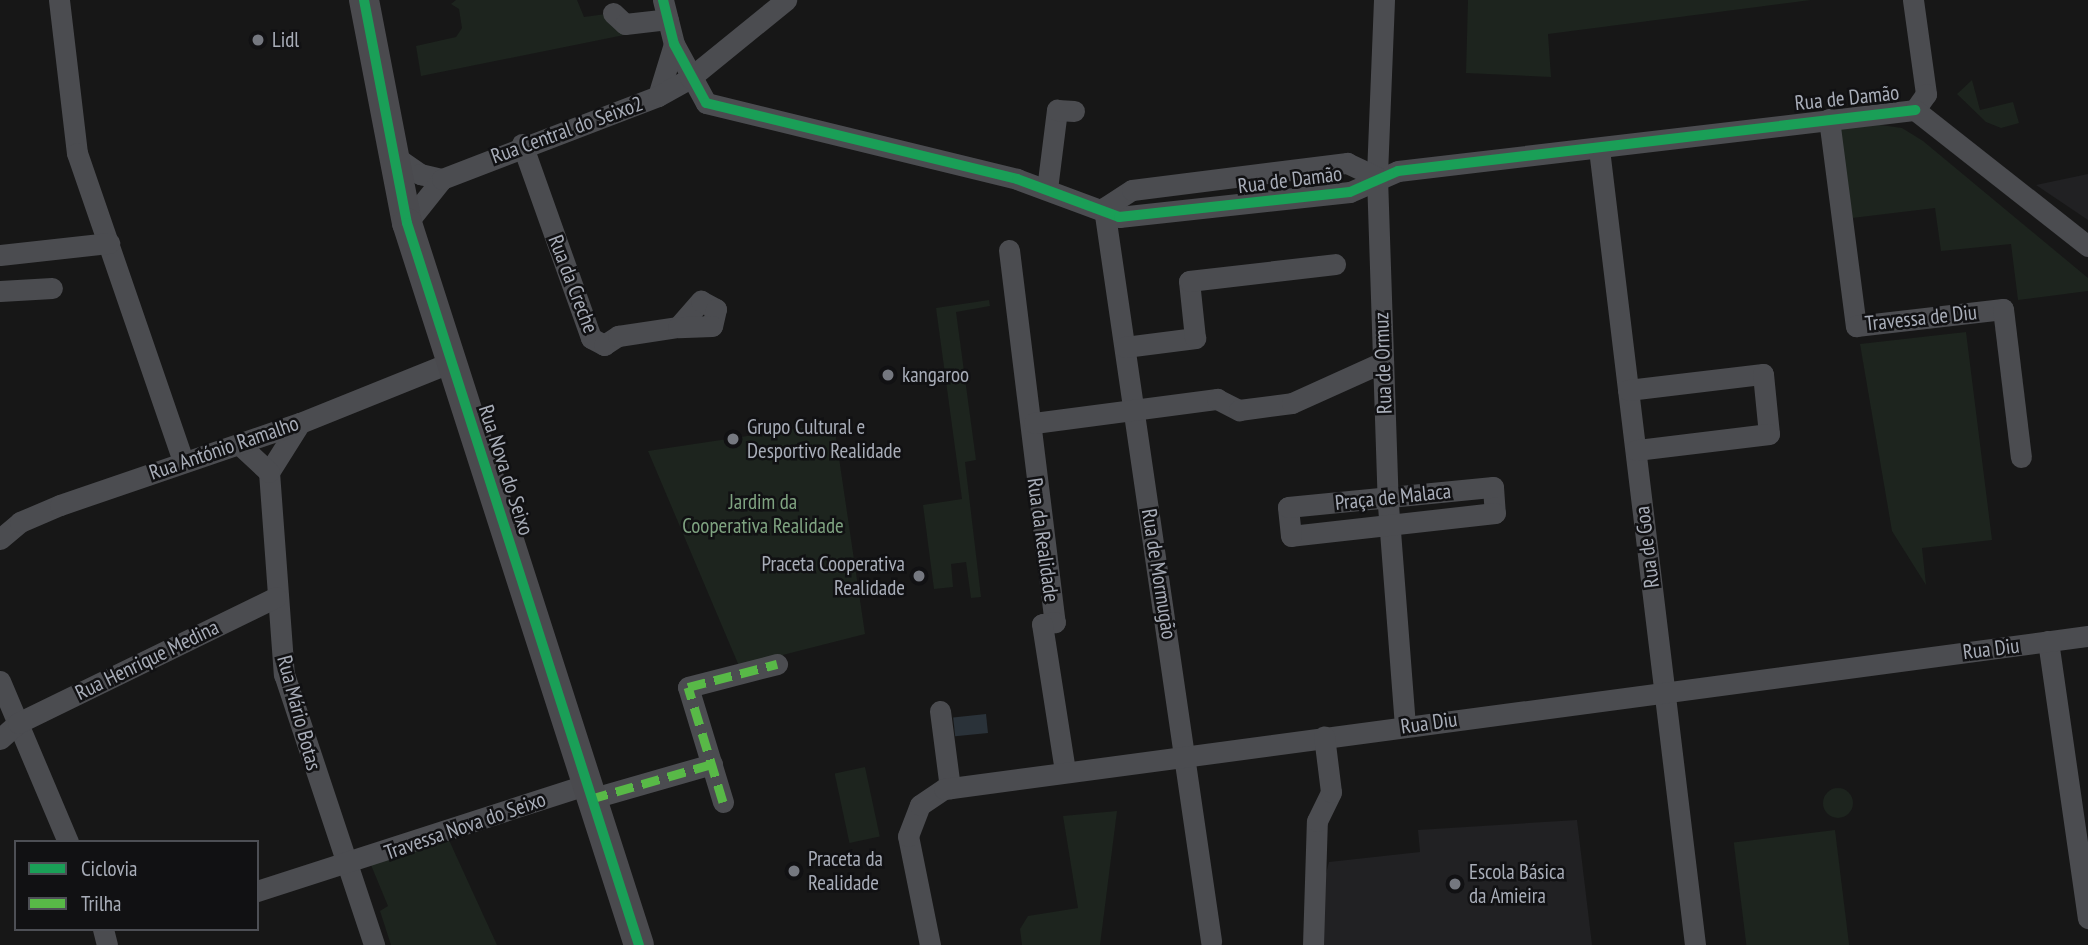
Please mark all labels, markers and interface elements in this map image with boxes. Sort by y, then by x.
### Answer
place label: Lidl [272,27,299,53]
marker: Lidl [250,32,266,48]
street label: Rua de Damão [1794,80,1900,116]
street label: Rua Central do Seixo2 [488,91,646,169]
street label: Rua de Damão [1236,161,1344,199]
street label: Rua da Creche [543,231,603,337]
street label: Travessa de Diu [1864,300,1978,336]
street label: Rua de Ormuz [1369,312,1397,414]
place label: kangaroo [902,362,969,388]
marker: kangaroo [880,367,896,383]
street label: Rua Nova do Seixo [473,402,539,538]
street label: Rua António Ramalho [146,411,302,485]
place label: Grupo Cultural e Desportivo Realidade [747,414,901,464]
marker: Grupo Cultural e Desportivo Realidade [725,431,741,447]
street label: Rua da Realidade [1022,476,1064,604]
street label: Praça de Malaca [1334,478,1452,516]
park label: Jardim da Cooperativa Realidade [682,489,844,539]
street label: Rua de Goa [1629,505,1665,589]
street label: Rua de Mormugão [1136,507,1182,641]
place label: Praceta Cooperativa Realidade [762,551,905,601]
marker: Praceta Cooperativa Realidade [911,568,927,584]
street label: Rua Henrique Medina [71,614,223,706]
street label: Rua Diu [1961,633,2021,665]
street label: Rua Mário Botas [272,653,326,773]
street label: Rua Diu [1399,707,1459,739]
street label: Travessa Nova do Seixo [381,787,549,865]
legend [14,840,259,931]
place label: Praceta da Realidade [808,846,883,896]
text: Ciclovia [81,855,138,882]
place label: Escola Básica da Amieira [1469,859,1565,909]
marker: Praceta da Realidade [786,863,802,879]
marker: Escola Básica da Amieira [1447,876,1463,892]
text: Trilha [81,890,121,917]

